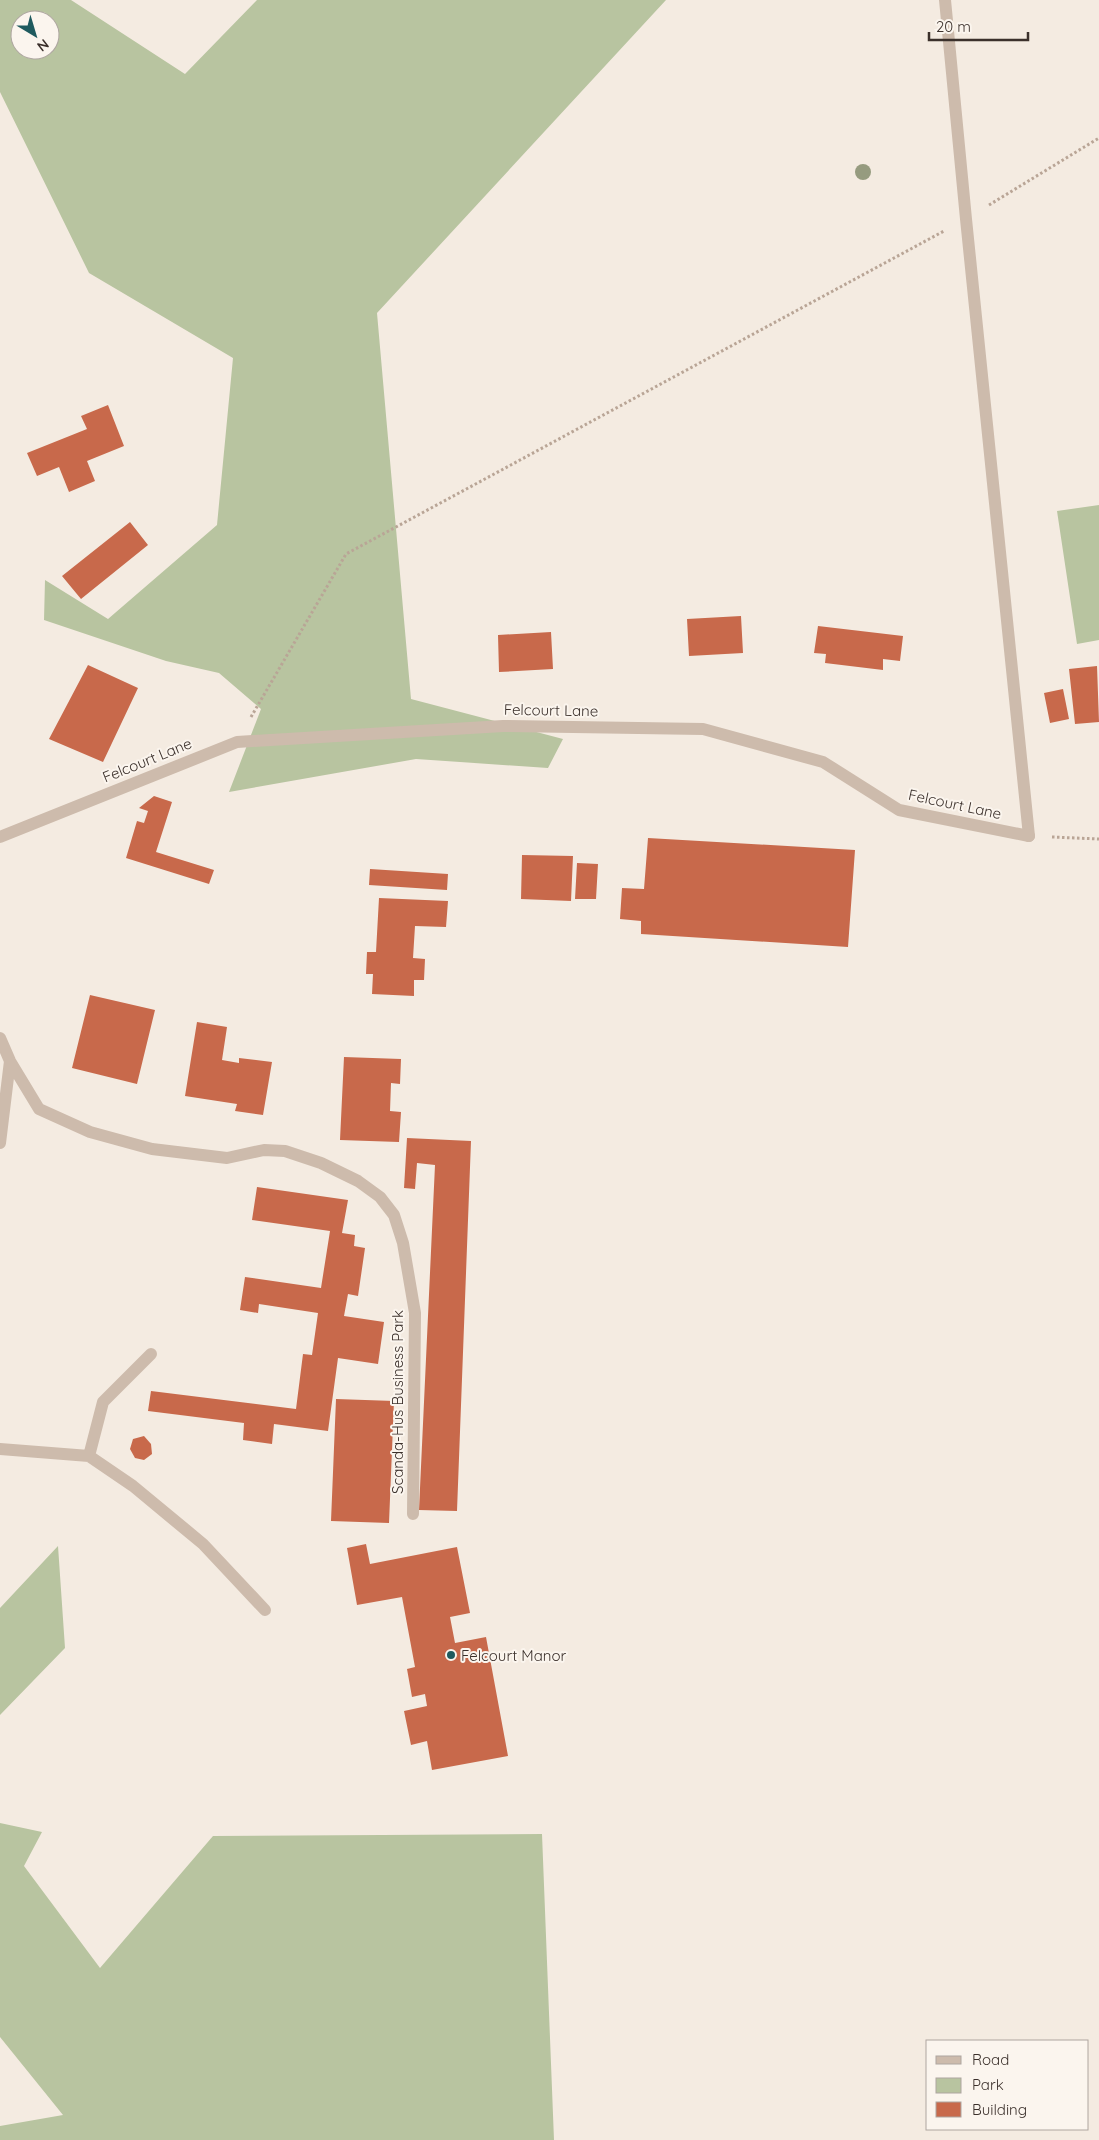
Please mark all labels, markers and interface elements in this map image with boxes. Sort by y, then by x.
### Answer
north arrow [10,10,60,60]
scale bar [929,10,1028,42]
text: 20 m [936,17,971,36]
text: N [33,35,53,56]
street label: Felcourt Lane [504,700,598,720]
street label: Felcourt Lane [100,733,194,787]
street label: Felcourt Lane [907,785,1003,823]
street label: Scanda-Hus Business Park [388,1310,407,1494]
place label: Felcourt Manor [461,1646,567,1665]
marker: Felcourt Manor [445,1649,457,1661]
legend [926,2040,1089,2130]
text: Road [972,2050,1009,2069]
text: Park [972,2075,1004,2094]
text: Building [972,2100,1027,2119]

